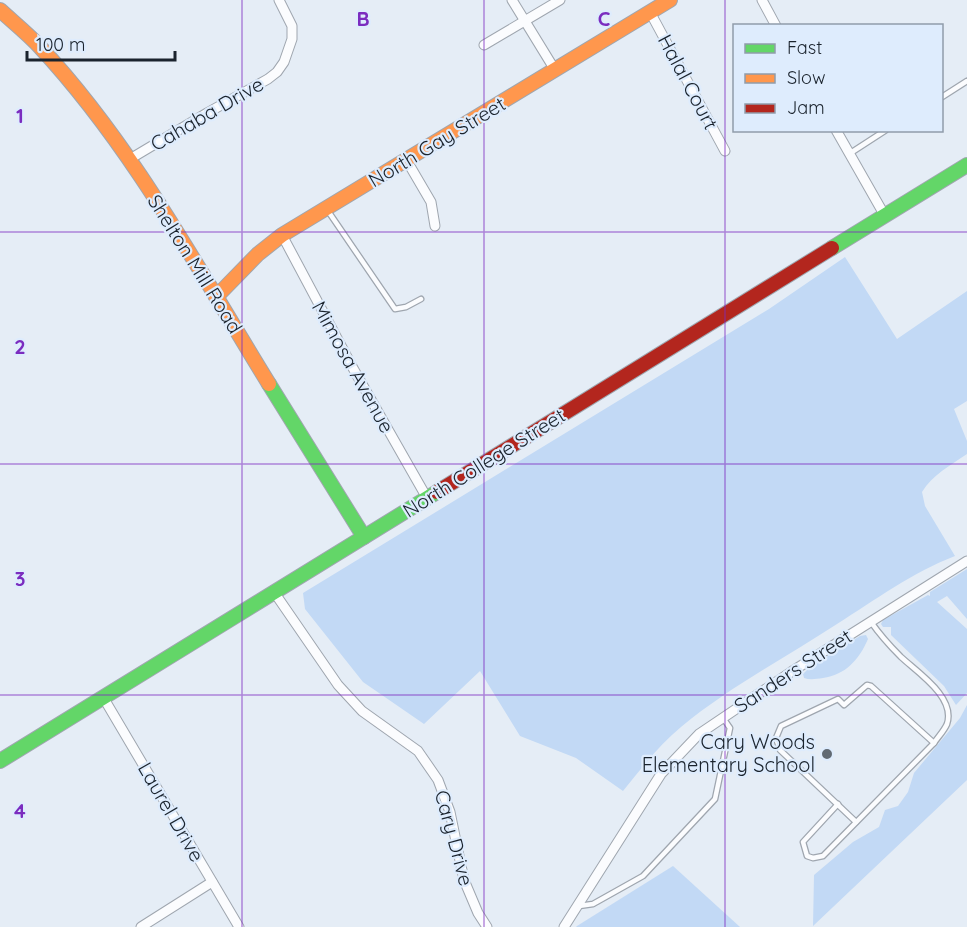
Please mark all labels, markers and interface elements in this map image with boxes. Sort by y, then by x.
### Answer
text: B [356,6,370,31]
text: C [598,6,611,31]
scale bar [27,24,176,62]
legend [733,24,943,132]
street label: Halal Court [653,30,724,134]
text: 100 m [36,33,85,56]
text: Fast [787,36,822,59]
text: Slow [787,66,825,89]
street label: Cahaba Drive [146,71,268,156]
street label: North Gay Street [364,91,510,192]
text: Jam [787,96,825,119]
text: 1 [16,103,24,128]
street label: Shelton Mill Road [143,190,248,338]
street label: Mimosa Avenue [307,297,400,437]
text: 2 [14,334,26,359]
street label: North College Street [398,402,570,523]
text: 3 [15,566,25,591]
street label: Sanders Street [729,623,857,718]
place label: Cary Woods Elementary School [642,729,815,777]
marker: Cary Woods Elementary School [820,747,834,761]
street label: Laurel Drive [133,758,210,866]
street label: Cary Drive [430,787,479,888]
text: 4 [14,798,26,823]

